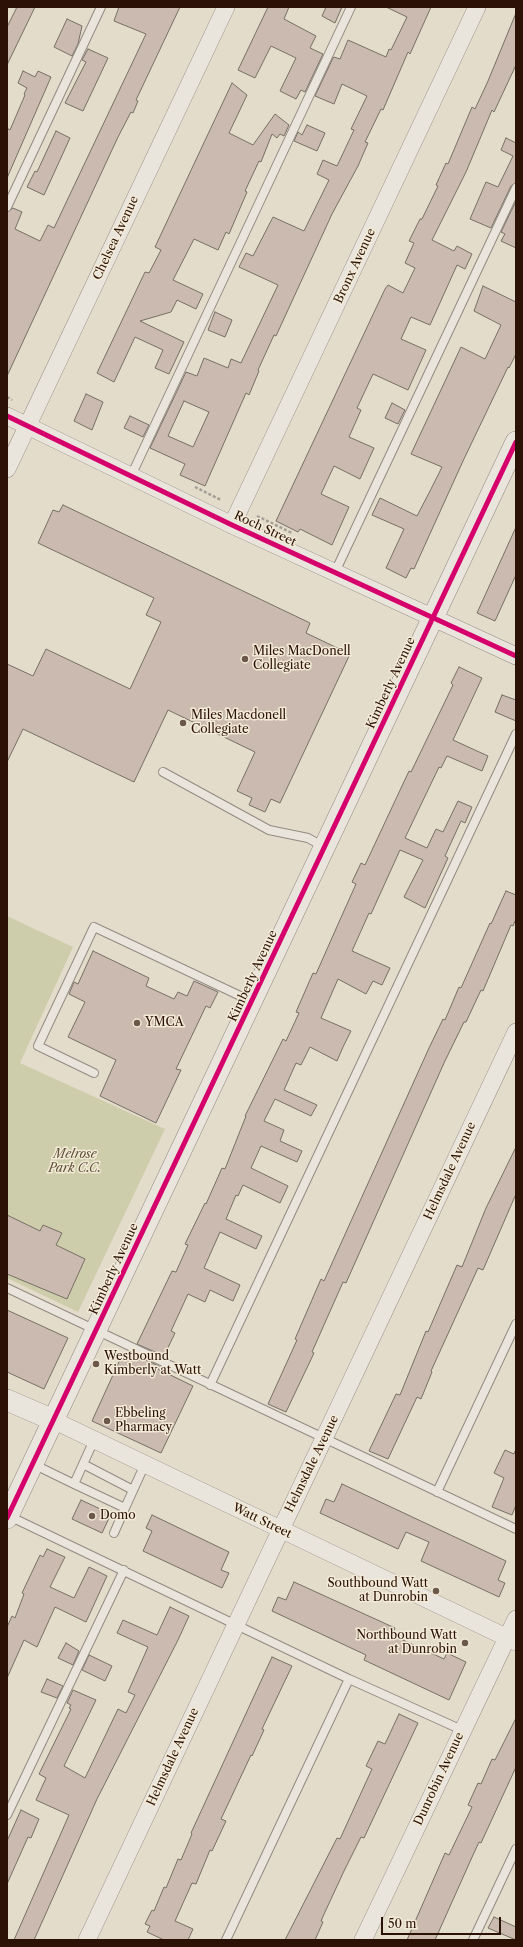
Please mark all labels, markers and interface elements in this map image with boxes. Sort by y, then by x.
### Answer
street label: Chelsea Avenue [90,194,142,282]
street label: Bronx Avenue [331,226,379,306]
street label: Roch Street [232,508,298,550]
street label: Kimberly Avenue [364,635,418,731]
place label: Miles MacDonell Collegiate [253,645,351,673]
marker: Miles MacDonell Collegiate [240,654,250,664]
place label: Miles Macdonell Collegiate [191,709,286,737]
marker: Miles Macdonell Collegiate [178,718,188,728]
street label: Kimberly Avenue [226,928,280,1024]
place label: YMCA [145,1016,184,1030]
marker: YMCA [132,1018,142,1028]
street label: Helmsdale Avenue [421,1120,479,1222]
park label: Melrose Park C.C. [49,1148,101,1176]
street label: Kimberly Avenue [87,1221,141,1317]
place label: Westbound Kimberly at Watt [104,1350,201,1378]
marker: Westbound Kimberly at Watt [91,1359,101,1369]
place label: Ebbeling Pharmacy [115,1407,172,1435]
street label: Helmsdale Avenue [282,1413,342,1515]
marker: Ebbeling Pharmacy [102,1416,112,1426]
street label: Watt Street [230,1500,294,1542]
place label: Domo [100,1509,136,1523]
marker: Domo [87,1511,97,1521]
place label: Southbound Watt at Dunrobin [327,1577,428,1605]
marker: Southbound Watt at Dunrobin [431,1586,441,1596]
place label: Northbound Watt at Dunrobin [356,1629,457,1657]
marker: Northbound Watt at Dunrobin [460,1638,470,1648]
street label: Helmsdale Avenue [144,1706,202,1808]
street label: Dunrobin Avenue [411,1730,467,1828]
scale bar [383,1909,503,1935]
text: 50 m [388,1916,417,1931]

